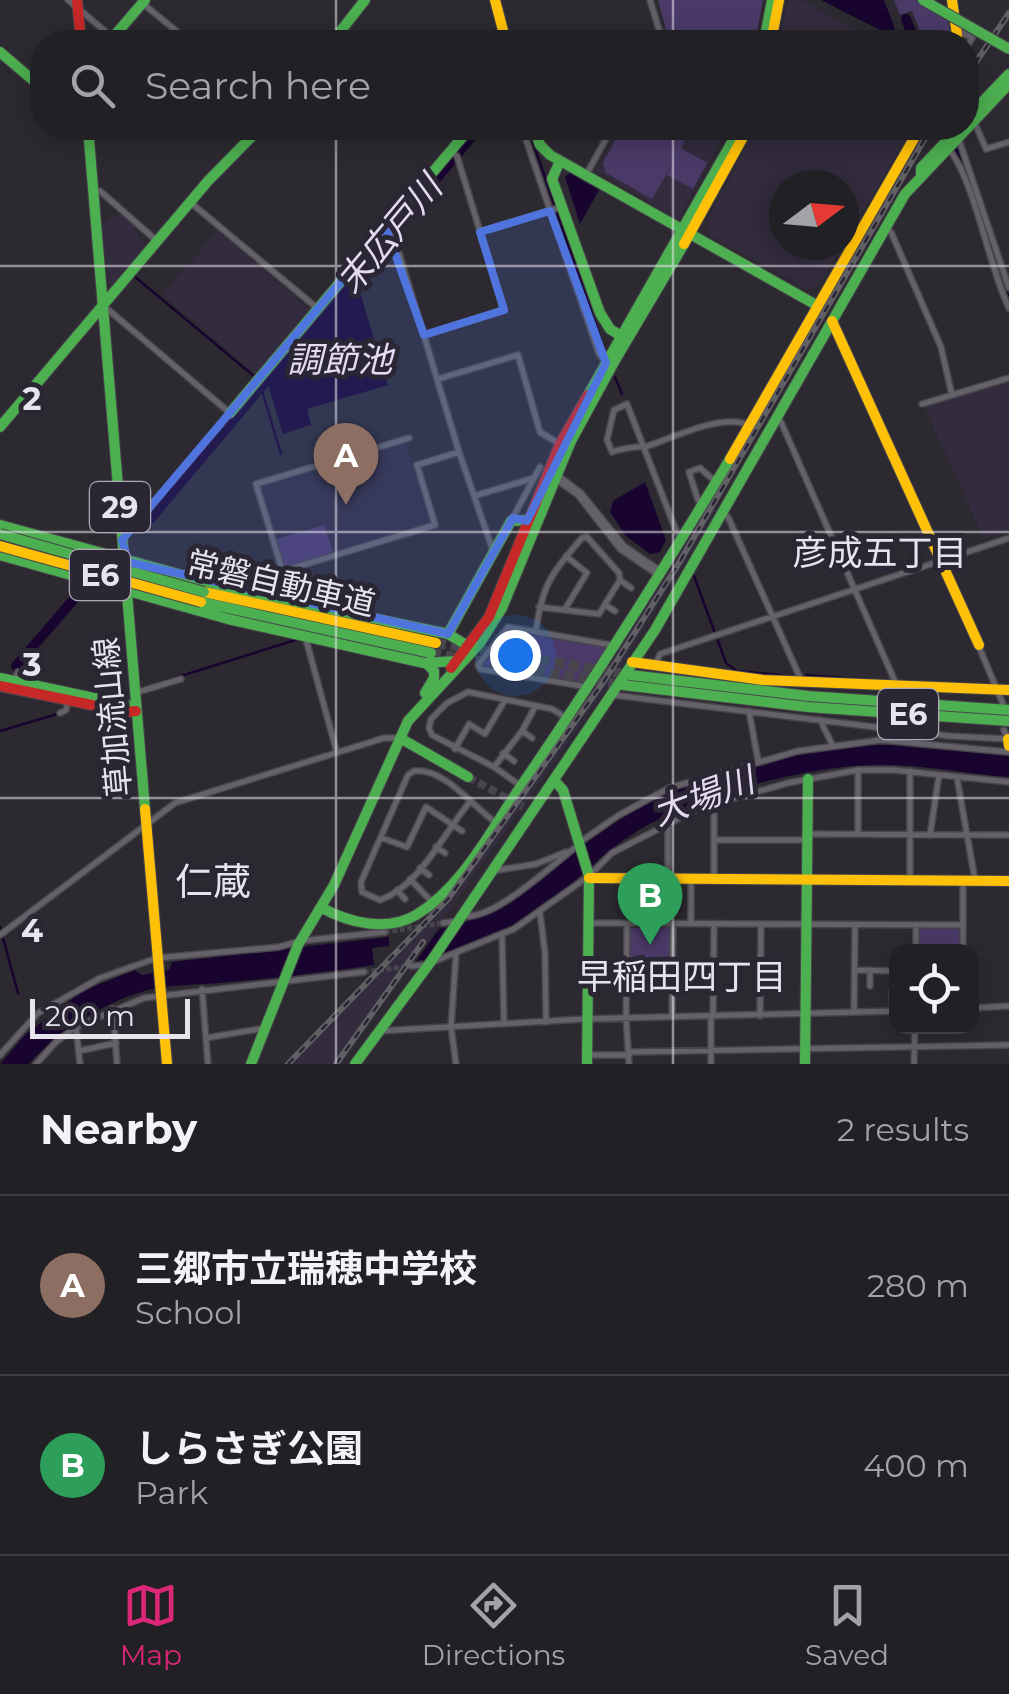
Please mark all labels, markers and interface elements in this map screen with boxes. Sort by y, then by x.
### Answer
search box [30,30,979,140]
icon: search [65,58,120,113]
text: Search here [145,62,371,109]
water label: 末広戸川 [328,163,453,301]
north arrow [769,170,859,260]
water label: 調節池 [287,338,395,381]
text: 2 [23,379,41,418]
pin: A [314,422,378,505]
road number: 29 [90,482,150,532]
district label: 彦成五丁目 [792,531,968,574]
street label: 常磐自動車道 [183,542,379,624]
road number: E6 [70,550,130,600]
your location [490,630,541,681]
street label: 草加流山線 [86,636,138,798]
text: 3 [22,645,41,684]
road number: E6 [878,689,938,739]
water label: 大場川 [646,756,763,834]
district label: 仁蔵 [175,858,251,905]
pin: B [618,862,682,945]
text: 4 [21,911,43,950]
map controls [889,944,979,1034]
button: locate [889,944,979,1034]
district label: 早稲田四丁目 [577,955,787,998]
scale bar [30,994,190,1038]
text: 200 m [45,999,135,1033]
text: Nearby [40,1103,197,1155]
text: 2 results [837,1110,969,1149]
text: 三郷市立瑞穂中学校 [135,1245,477,1292]
text: A [60,1266,85,1305]
text: 280 m [867,1266,969,1305]
text: School [135,1293,243,1332]
text: しらさぎ公園 [135,1425,363,1472]
text: B [60,1446,85,1485]
text: 400 m [863,1446,969,1485]
text: Park [135,1473,208,1512]
tab: Map [120,1578,182,1672]
tab: Directions [422,1578,565,1672]
tab: Saved [805,1578,889,1672]

